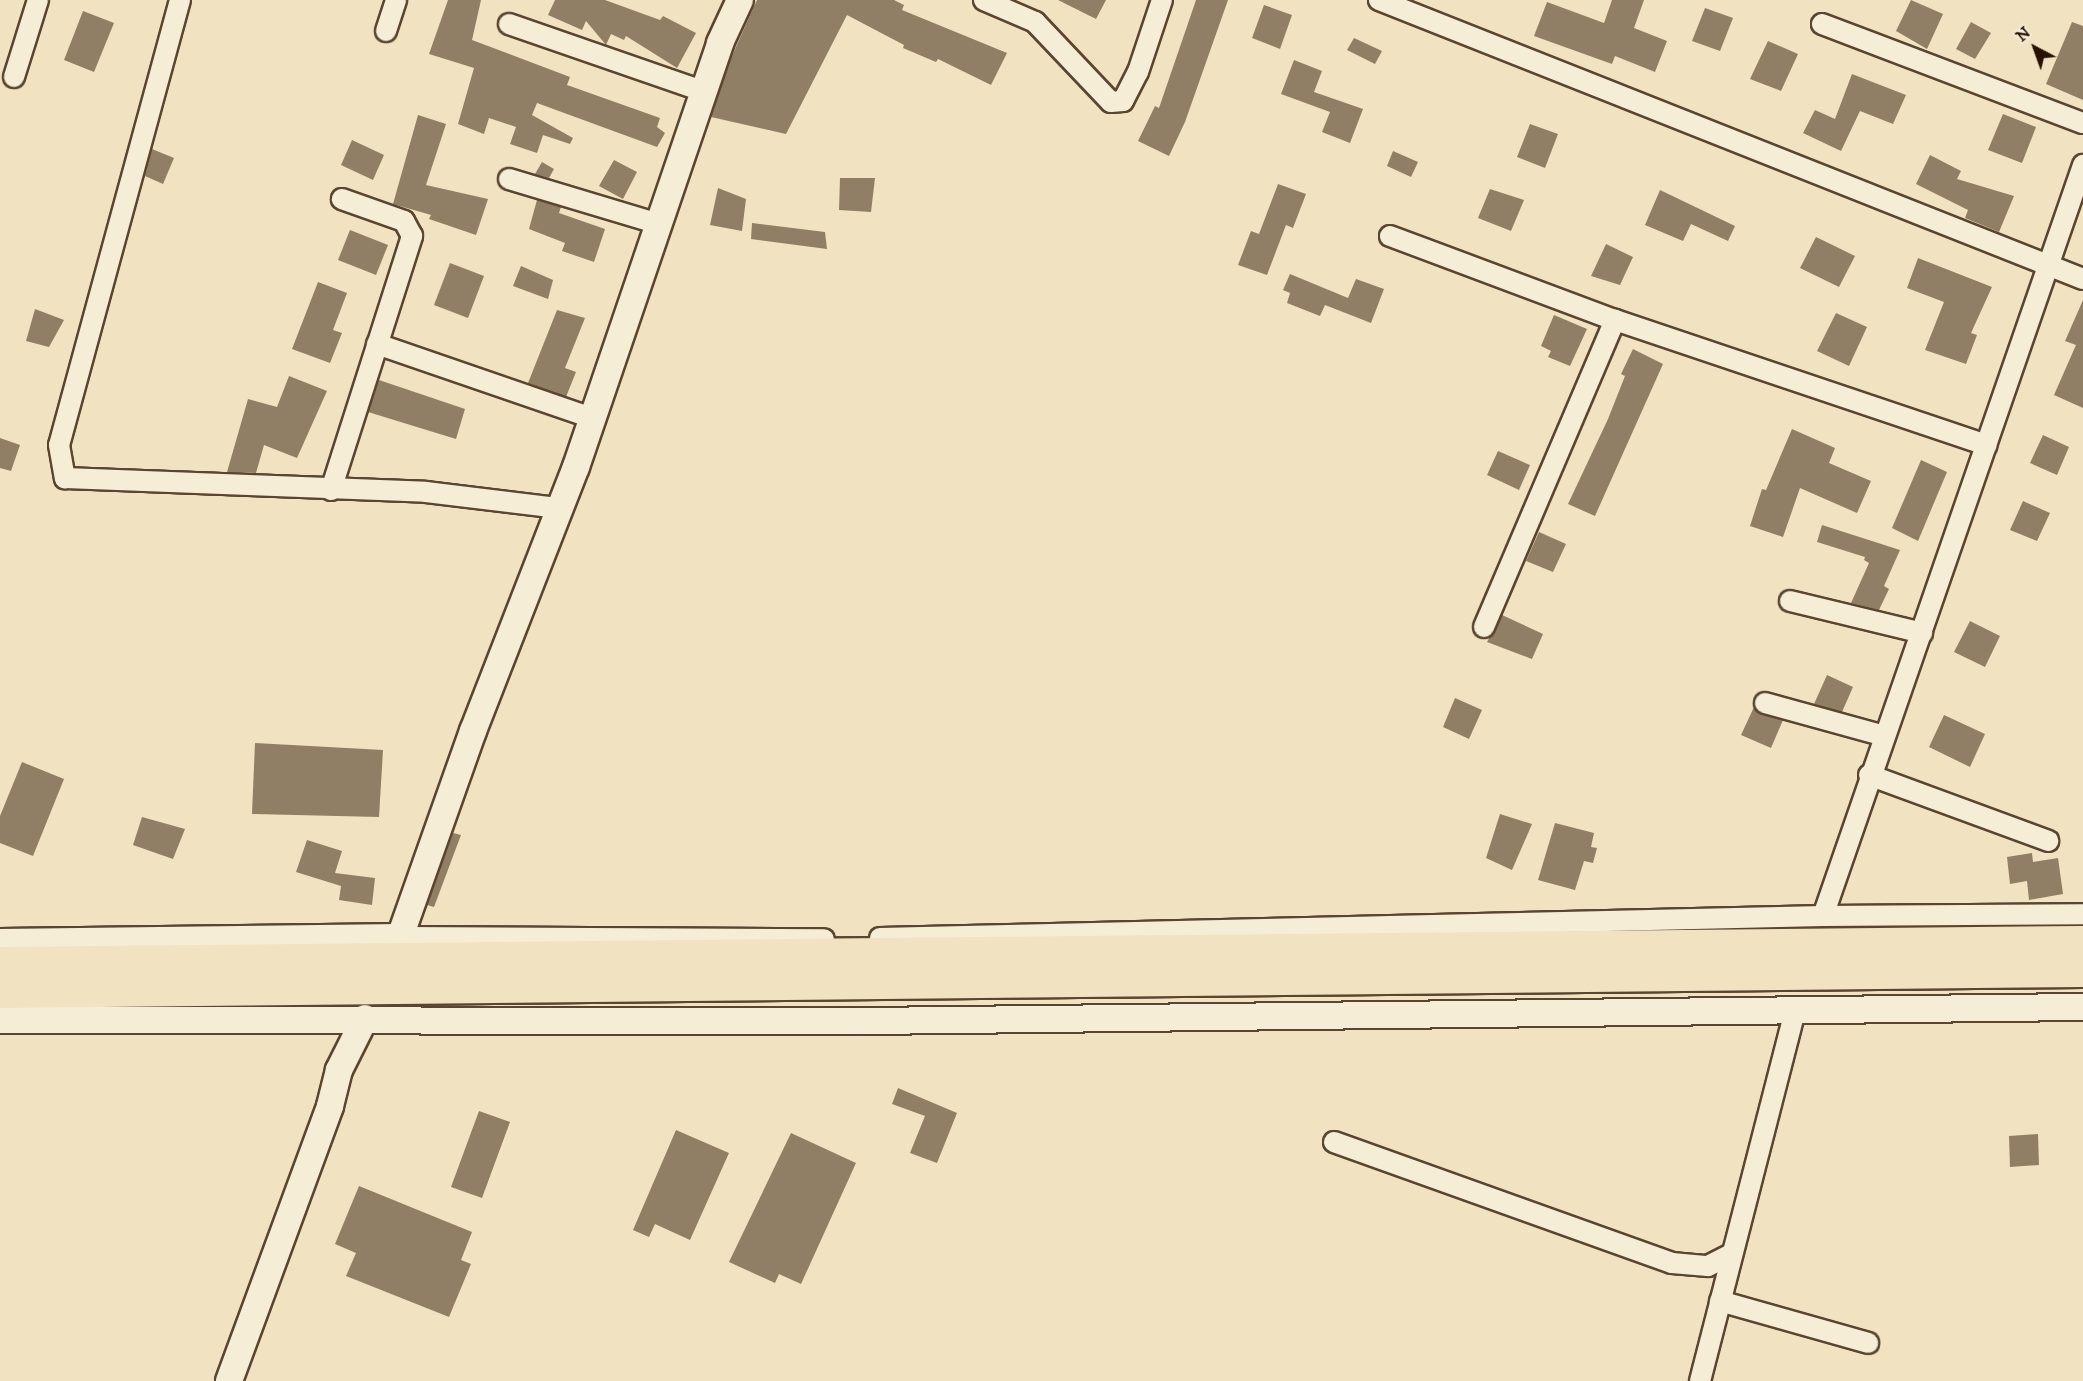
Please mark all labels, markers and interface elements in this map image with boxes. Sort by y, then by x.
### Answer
north arrow [2005,18,2065,78]
text: N [2012,23,2035,46]

